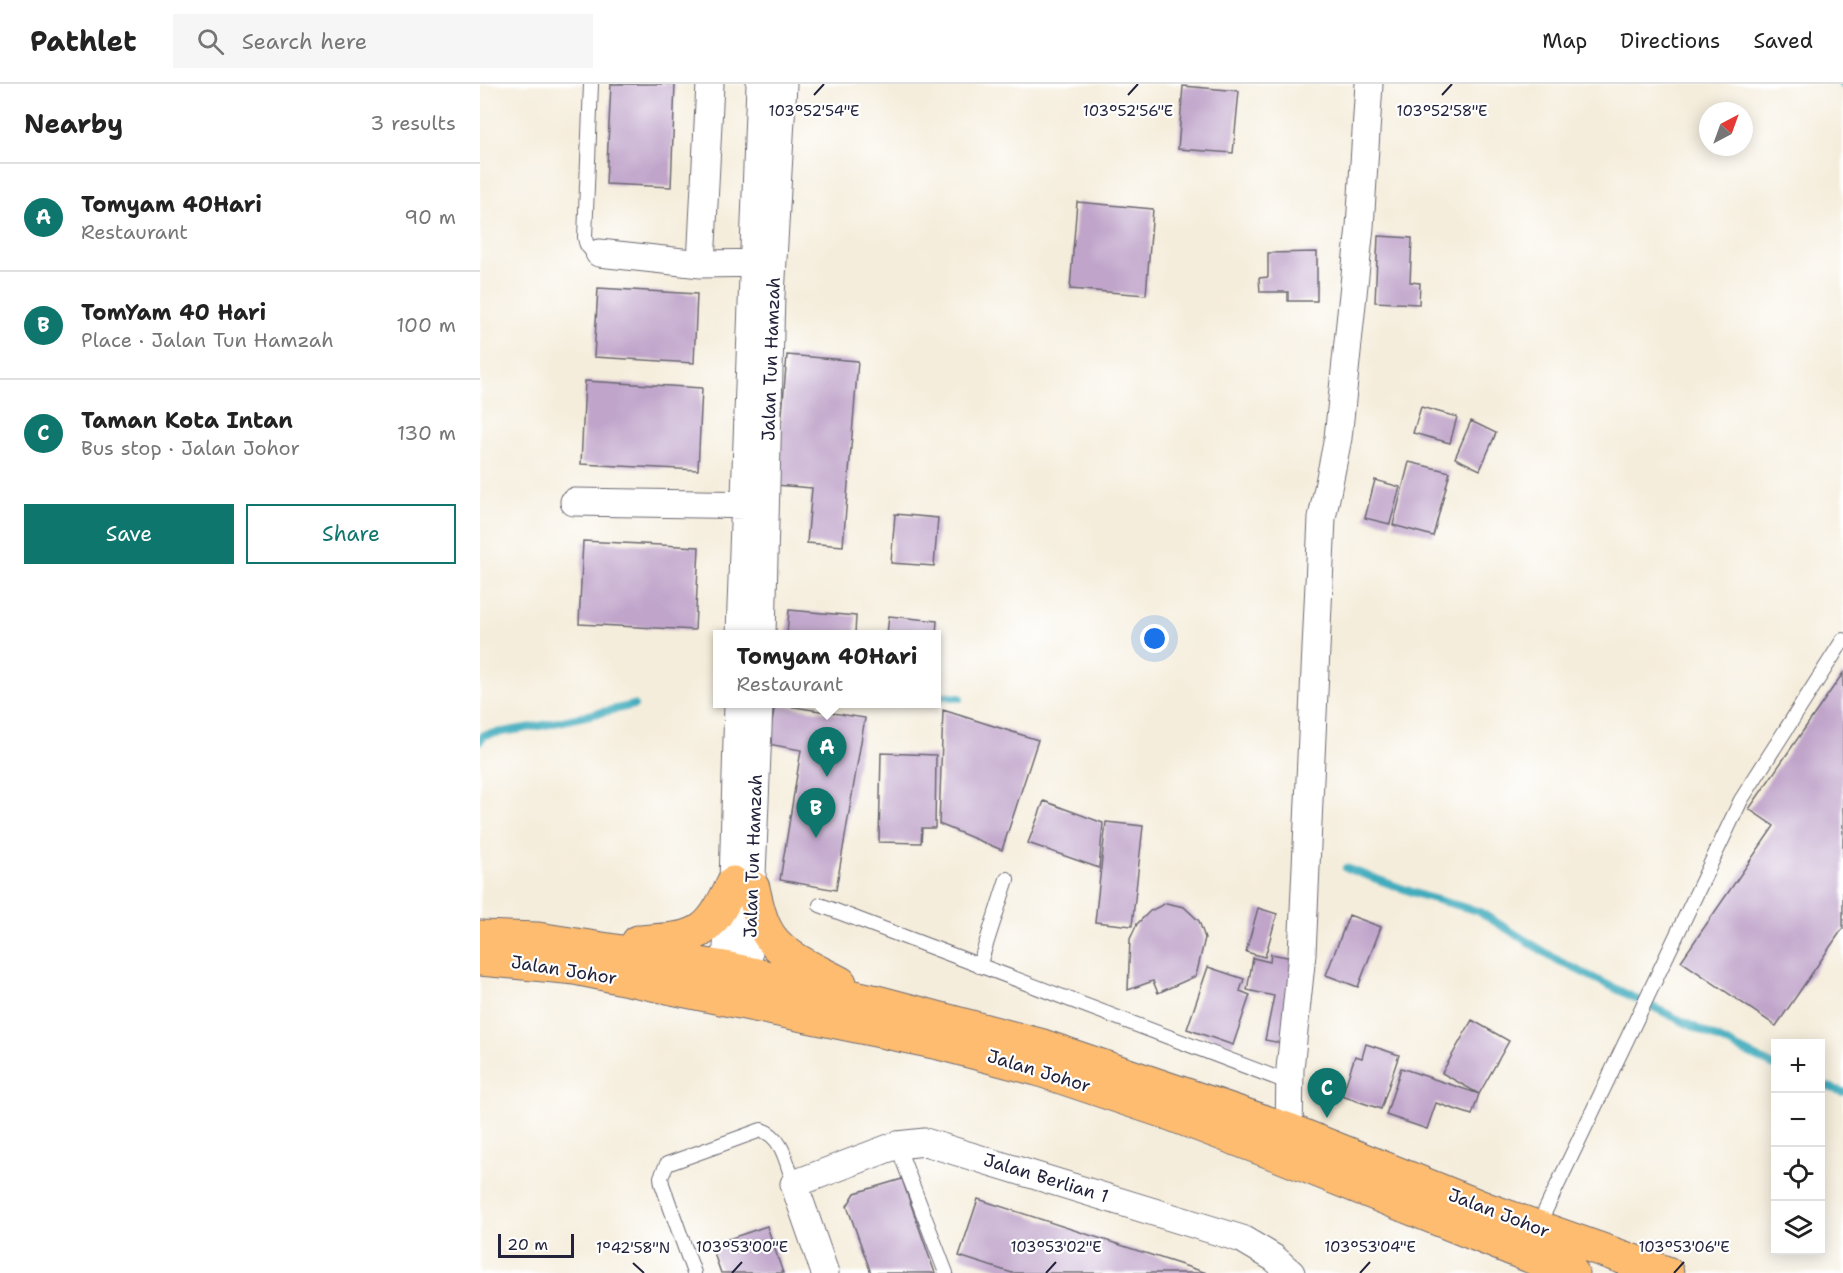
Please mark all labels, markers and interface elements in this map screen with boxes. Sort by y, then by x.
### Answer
search box [173,14,593,68]
text: Pathlet [30,22,137,60]
icon: search [194,25,227,58]
text: Search here [242,27,367,56]
text: Map [1542,27,1587,55]
text: Directions [1620,27,1720,55]
text: Saved [1753,27,1813,55]
text: 103°52'54"E [769,101,859,121]
text: 103°52'56"E [1083,101,1173,121]
text: 103°52'58"E [1397,101,1487,121]
north arrow [1699,102,1753,156]
text: Nearby [24,106,123,141]
text: 3 results [370,110,456,136]
text: Tomyam 40Hari [81,190,262,219]
text: A [36,204,51,230]
text: 90 m [404,204,456,230]
text: Restaurant [81,219,188,245]
street label: Jalan Tun Hamzah [756,277,786,441]
text: TomYam 40 Hari [81,298,266,327]
text: B [37,312,50,338]
text: 100 m [396,312,456,338]
text: Place · Jalan Tun Hamzah [81,327,334,353]
text: Taman Kota Intan [81,406,293,435]
text: C [37,420,50,446]
text: 130 m [397,420,456,446]
text: Bus stop · Jalan Johor [81,435,300,461]
button: Save [24,504,234,564]
button: Share [246,504,456,564]
your location [1140,624,1169,653]
popup [713,630,941,708]
text: Tomyam 40Hari [737,642,917,671]
text: Restaurant [737,671,844,697]
pin: A [808,728,846,777]
street label: Jalan Tun Hamzah [738,774,768,938]
pin: B [796,788,836,838]
street label: Jalan Johor [509,950,619,990]
map controls [1771,1039,1825,1255]
button: + [1771,1039,1825,1093]
street label: Jalan Johor [984,1044,1094,1098]
pin: C [1308,1068,1346,1118]
button: − [1771,1093,1825,1147]
button: locate [1771,1147,1825,1201]
street label: Jalan Berlian 1 [980,1148,1112,1208]
street label: Jalan Johor [1445,1183,1553,1243]
button: layers [1771,1201,1825,1255]
scale bar [498,1231,574,1258]
text: 20 m [507,1234,548,1255]
text: 103°53'00"E [696,1237,788,1257]
text: 103°53'02"E [1010,1237,1102,1257]
text: 103°53'04"E [1324,1237,1416,1257]
text: 103°53'06"E [1638,1237,1730,1257]
text: 1°42'58"N [596,1238,670,1258]

